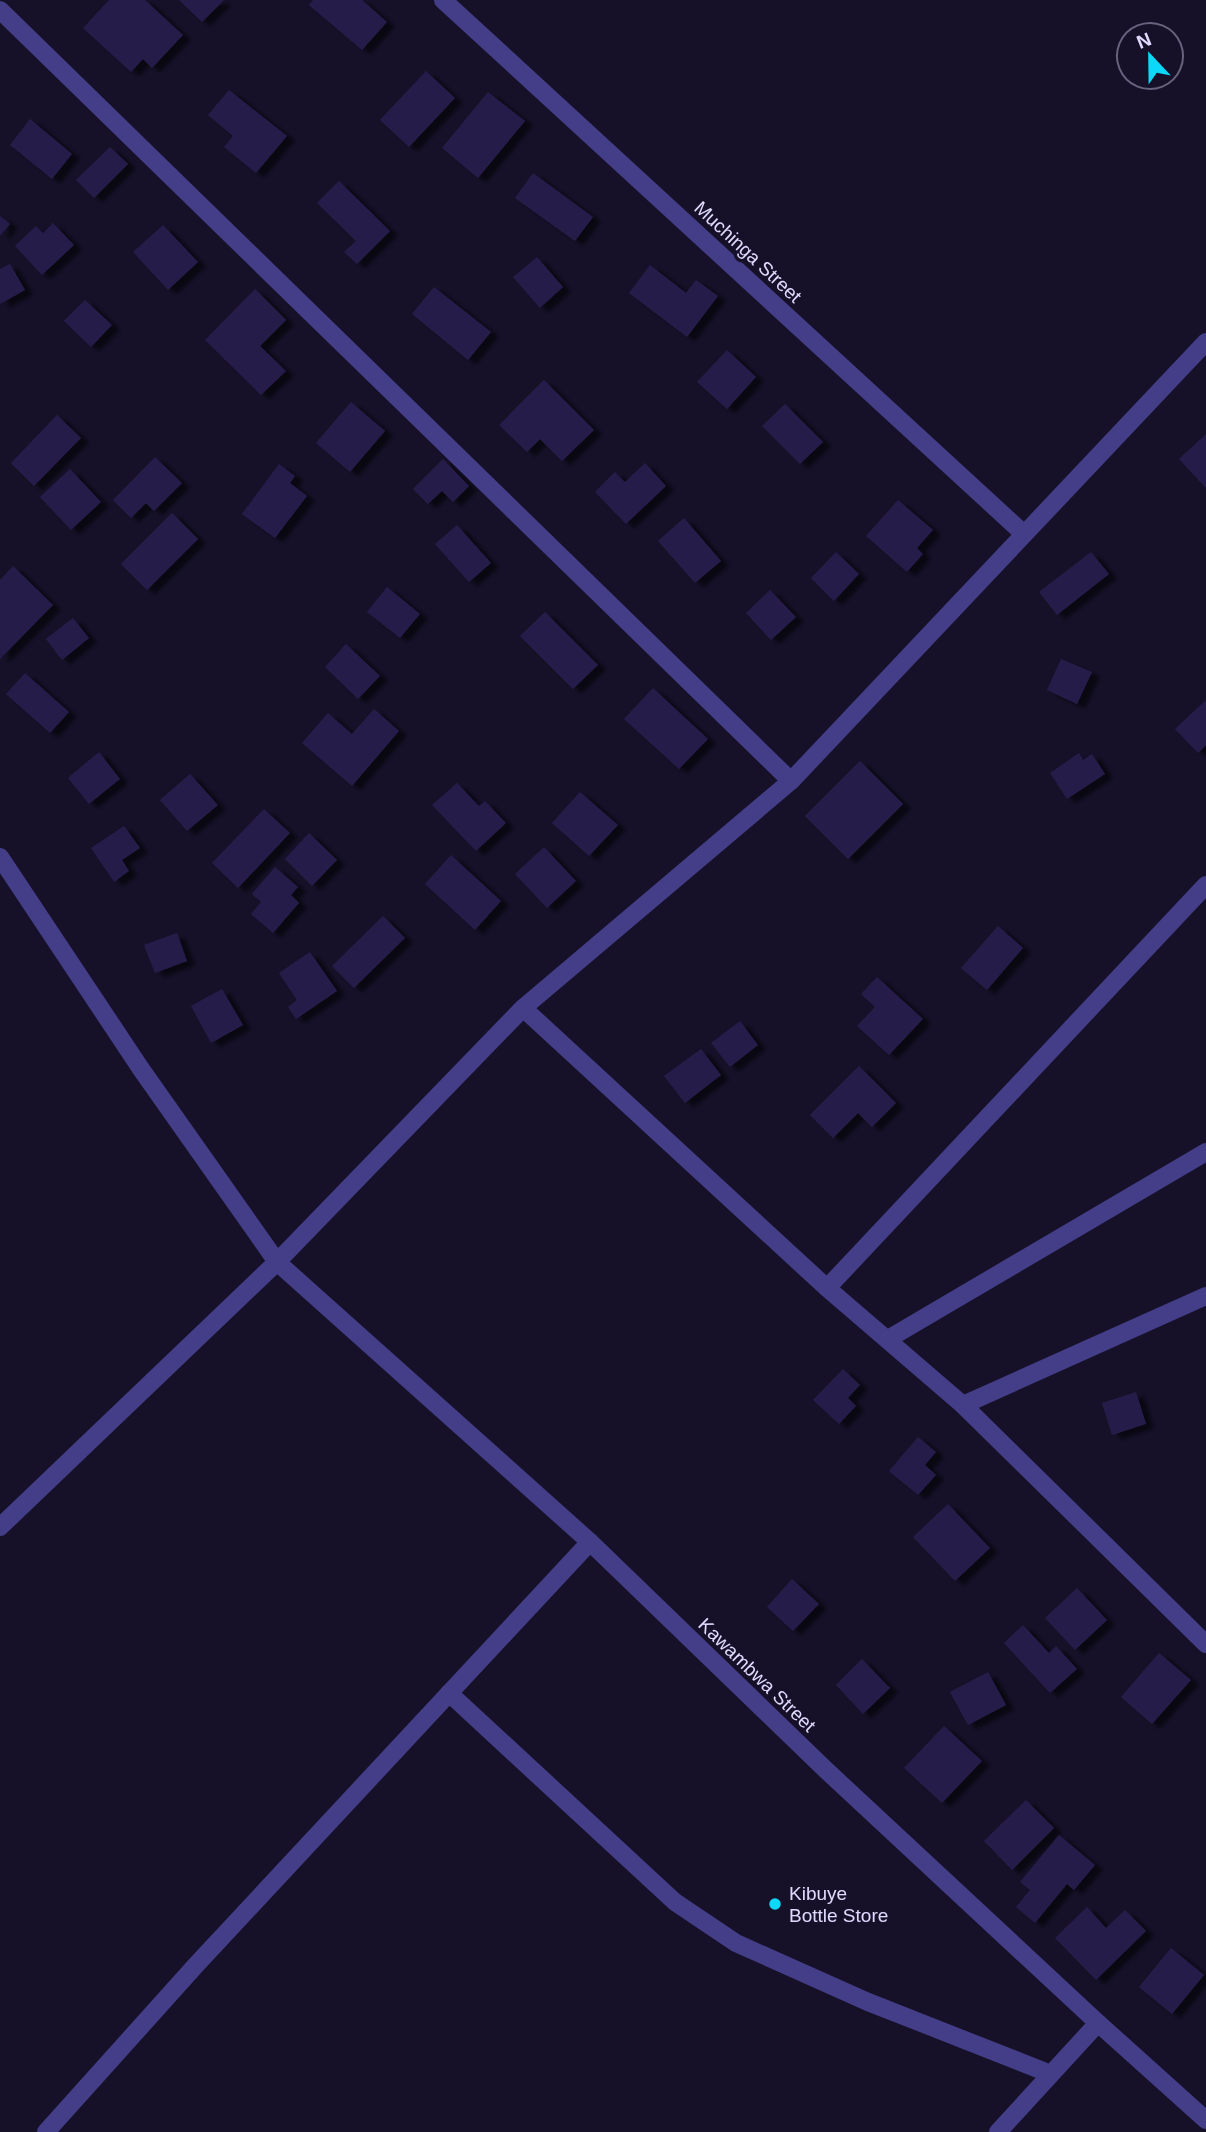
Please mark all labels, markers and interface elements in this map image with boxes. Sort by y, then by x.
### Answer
north arrow [1115,21,1185,91]
text: N [1134,28,1154,53]
street label: Muchinga Street [690,197,806,307]
street label: Kawambwa Street [694,1614,820,1737]
place label: Kibuye Bottle Store [789,1883,888,1926]
marker: Kibuye Bottle Store [767,1896,783,1912]

